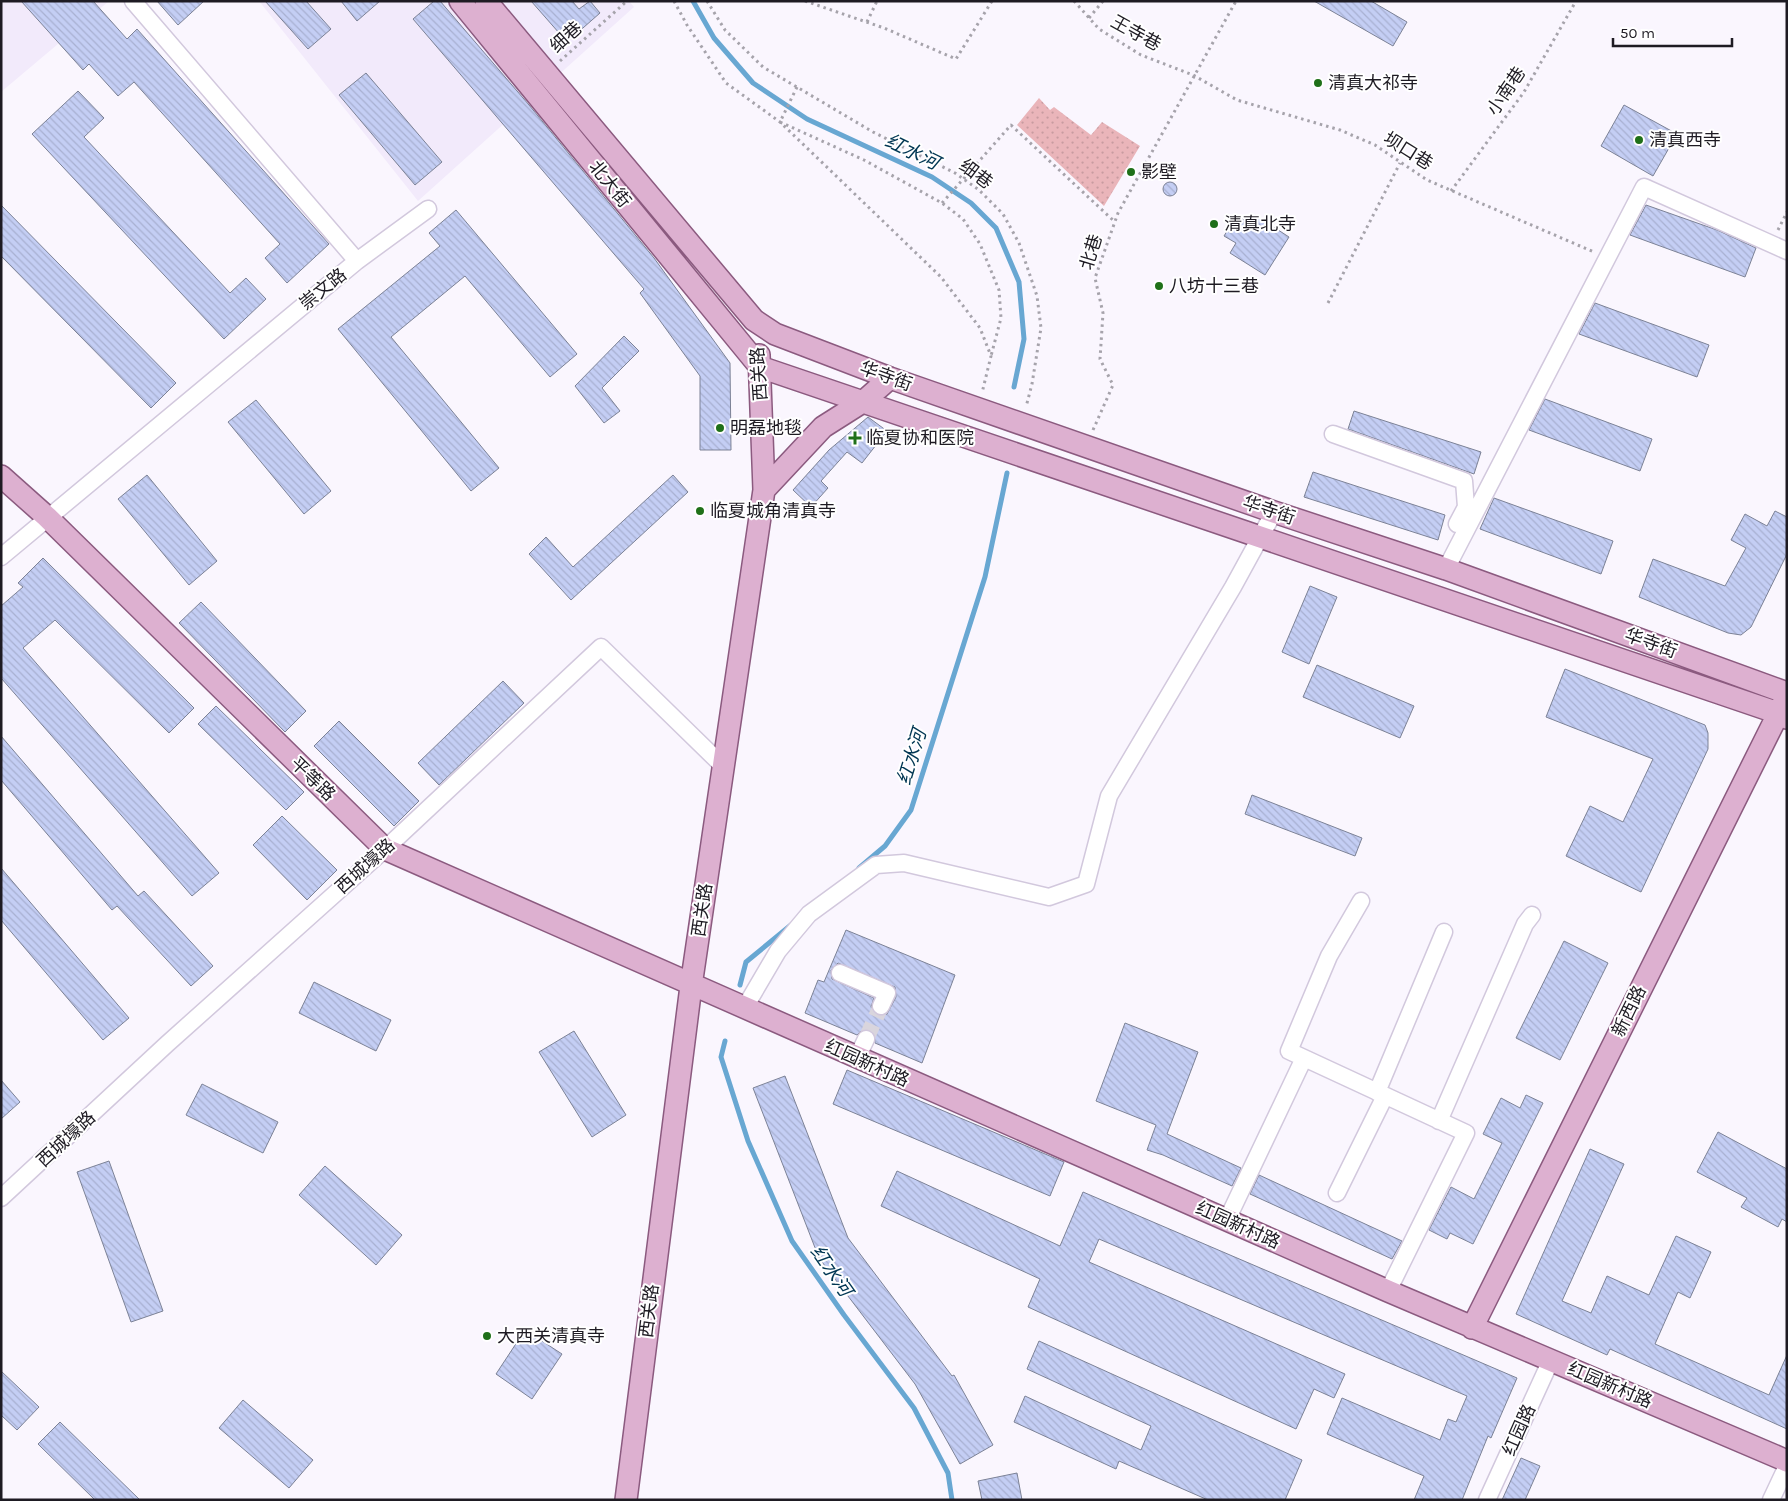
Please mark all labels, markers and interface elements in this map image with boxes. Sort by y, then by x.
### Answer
street label: 王寺巷 [1107,10,1165,56]
scale bar [1613,15,1732,47]
street label: 细巷 [545,17,587,57]
text: 50 m [1620,24,1655,42]
street label: 小南巷 [1482,62,1530,120]
place label: 清真大祁寺 [1328,72,1418,94]
marker: 清真大祁寺 [1312,77,1324,89]
street label: 坝口巷 [1379,127,1437,175]
place label: 清真西寺 [1649,129,1721,151]
water label: 红水河 [882,130,946,176]
marker: 清真西寺 [1633,134,1645,146]
street label: 细巷 [955,154,997,194]
street label: 北大街 [584,156,636,212]
place label: 影壁 [1141,161,1177,183]
marker: 影壁 [1125,166,1137,178]
place label: 清真北寺 [1224,213,1296,235]
marker: 清真北寺 [1208,218,1220,230]
street label: 北巷 [1075,232,1107,272]
street label: 崇文路 [295,263,351,315]
place label: 八坊十三巷 [1169,275,1259,297]
marker: 八坊十三巷 [1153,280,1165,292]
street label: 西关路 [746,346,772,402]
street label: 华寺街 [857,356,915,396]
place label: 明磊地毯 [730,417,802,439]
marker: 明磊地毯 [714,422,726,434]
place label: 临夏协和医院 [866,427,974,449]
marker: 临夏协和医院 [848,431,862,445]
street label: 华寺街 [1240,491,1298,529]
place label: 临夏城角清真寺 [710,500,836,522]
marker: 临夏城角清真寺 [694,505,706,517]
street label: 华寺街 [1622,623,1680,663]
water label: 红水河 [893,723,932,787]
street label: 平等路 [286,752,340,806]
street label: 西城壕路 [331,834,399,898]
street label: 西关路 [687,882,717,938]
street label: 新西路 [1607,982,1651,1040]
street label: 红园新村路 [821,1035,913,1091]
street label: 西城壕路 [32,1106,100,1172]
street label: 红园新村路 [1192,1197,1284,1253]
water label: 红水河 [806,1241,859,1304]
street label: 西关路 [635,1283,663,1339]
place label: 大西关清真寺 [497,1325,605,1347]
marker: 大西关清真寺 [481,1330,493,1342]
street label: 红园新村路 [1564,1357,1656,1413]
street label: 红园路 [1498,1401,1540,1459]

